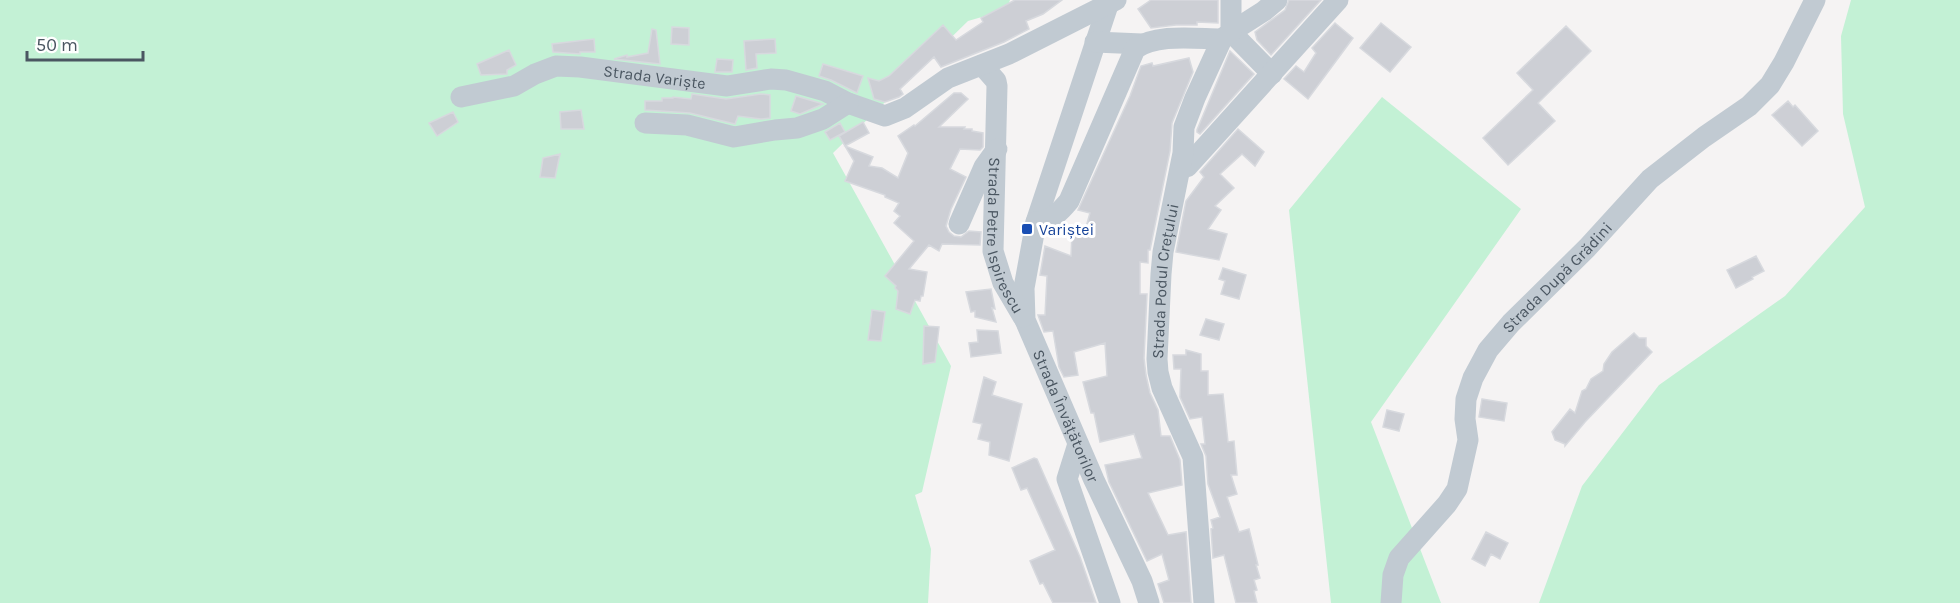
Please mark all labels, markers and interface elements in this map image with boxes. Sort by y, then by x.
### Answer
scale bar [27,24,142,62]
text: 50 m [36,34,78,56]
street label: Strada Variște [602,61,707,93]
street label: Strada Petre Ispirescu [983,157,1028,317]
street label: Strada Podul Crețului [1148,202,1183,359]
street label: Strada După Grădini [1498,218,1616,337]
place label: Variștei [1039,220,1094,239]
marker: Variștei [1020,222,1034,236]
street label: Strada Învățătorilor [1029,347,1103,485]

